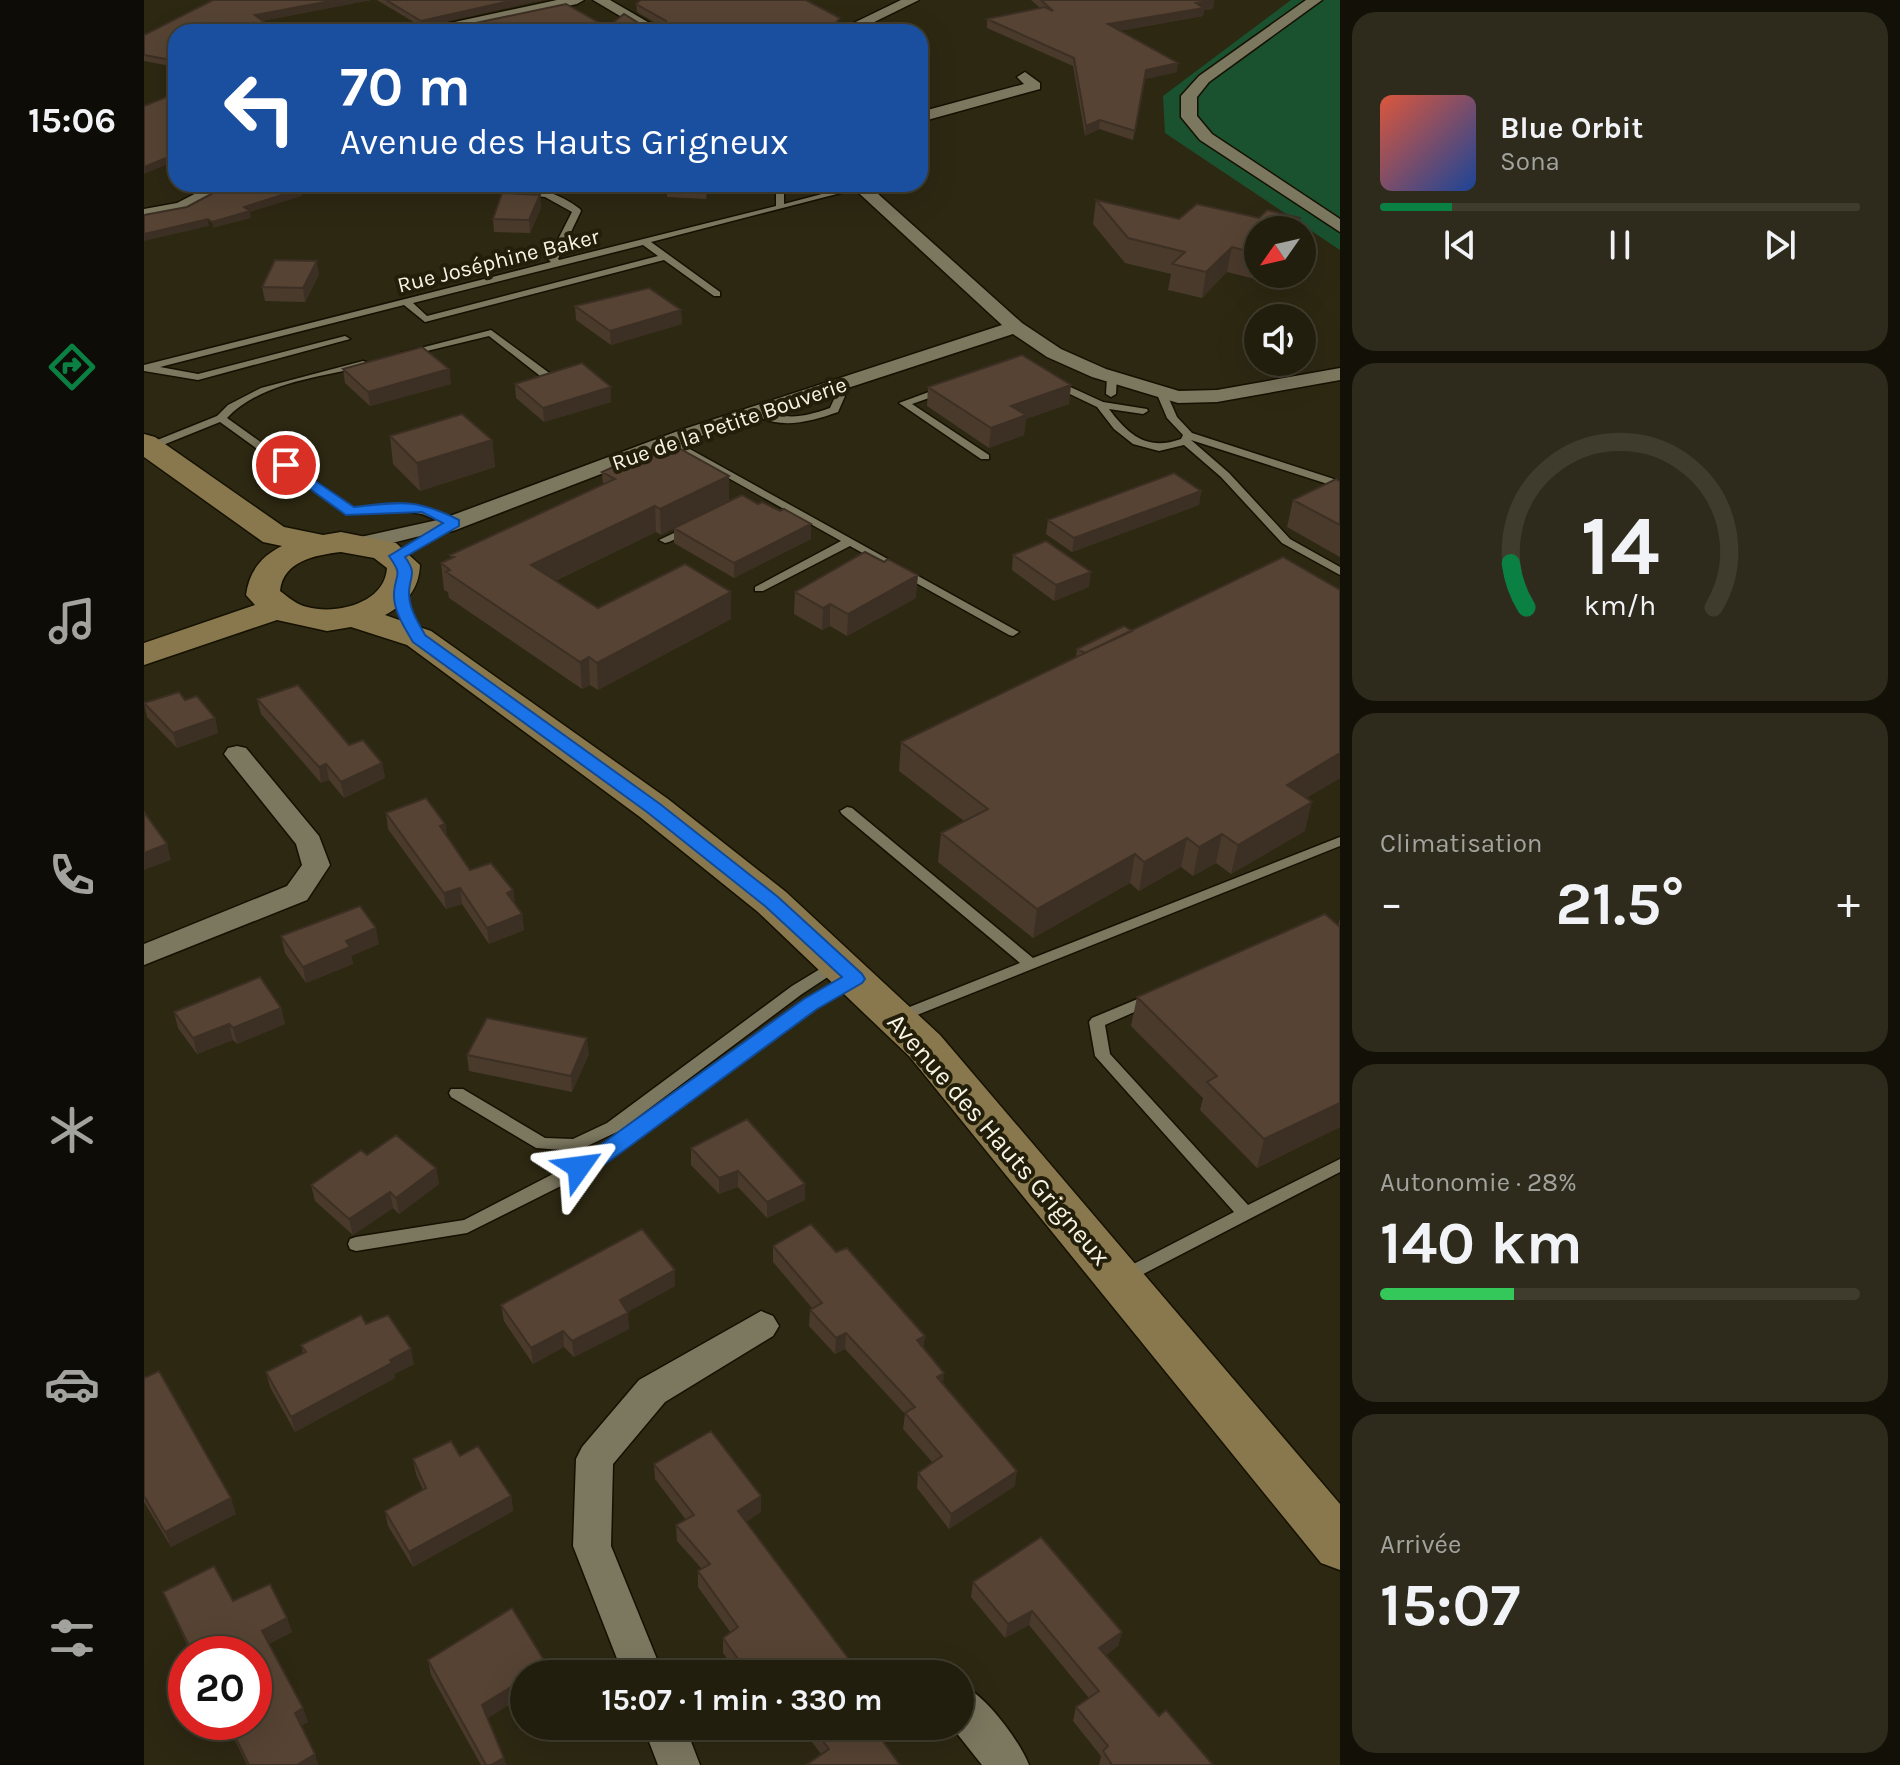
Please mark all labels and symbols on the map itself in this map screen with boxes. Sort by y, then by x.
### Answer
north arrow [1244,216,1316,288]
street label: Rue Joséphine Baker [395,223,602,299]
street label: Rue de la Petite Bouverie [608,372,850,476]
pin [252,431,320,499]
street label: Avenue des Hauts Grigneux [881,1007,1117,1272]
position arrow [537,1125,621,1209]
speed limit sign: 20 [168,1636,272,1740]

